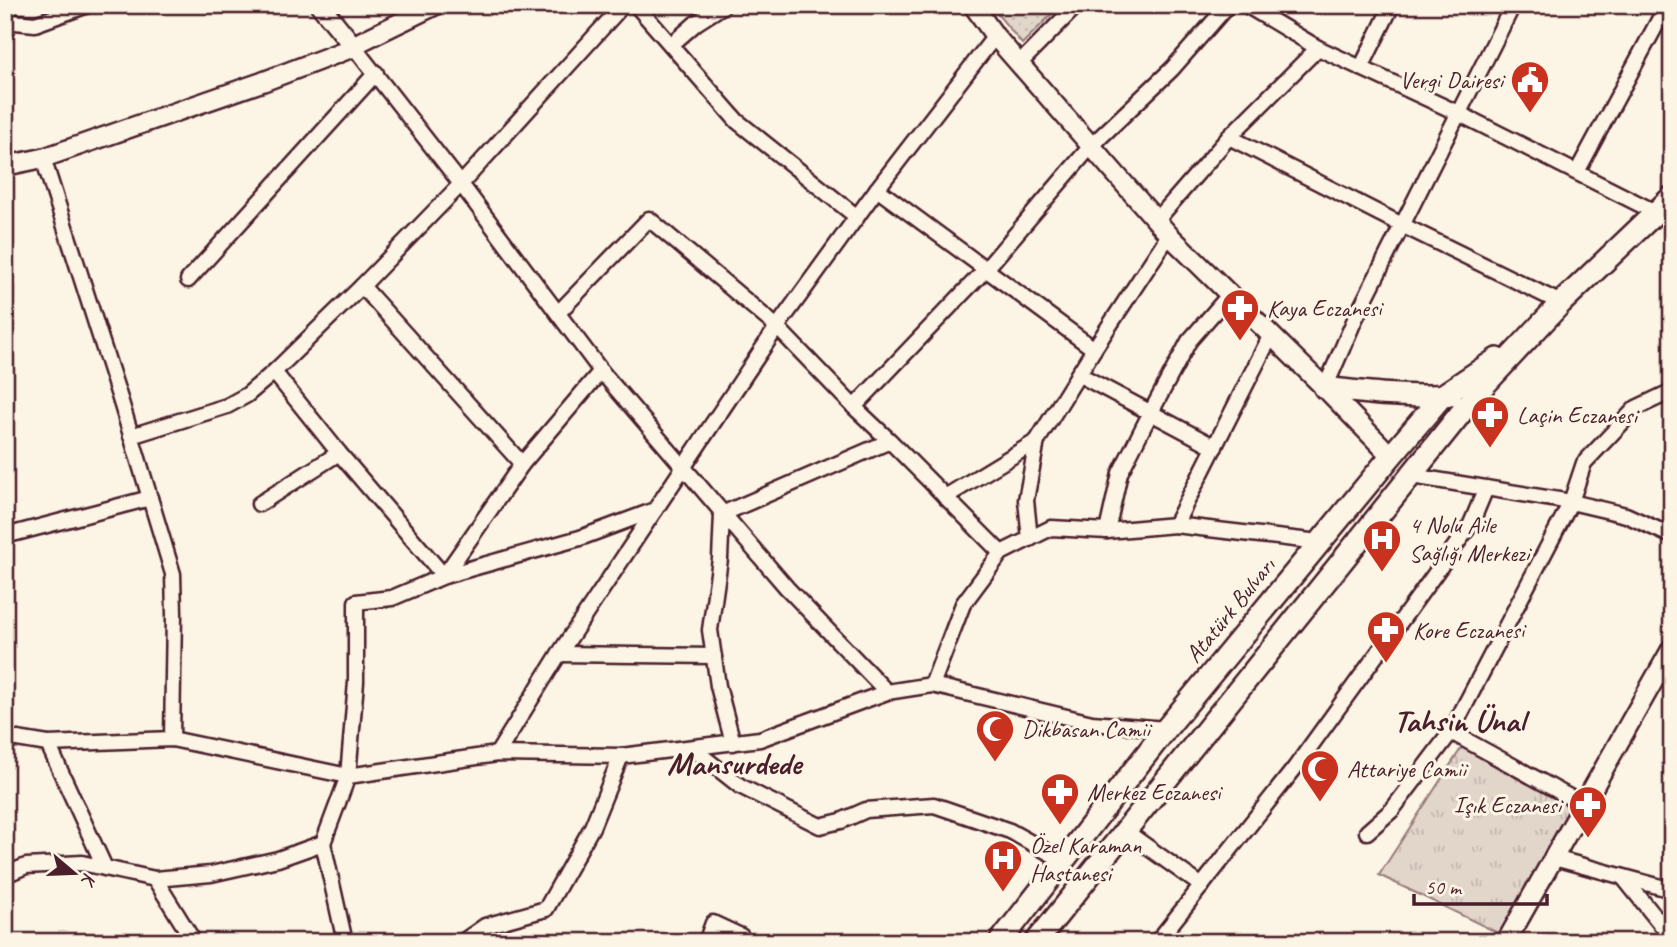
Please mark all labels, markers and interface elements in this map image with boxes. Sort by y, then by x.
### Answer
public building icon: Vergi Dairesi [1509,59,1551,114]
place label: Vergi Dairesi [1399,65,1507,95]
pharmacy icon: Kaya Eczanesi [1219,287,1261,342]
place label: Kaya Eczanesi [1267,293,1384,323]
pharmacy icon: Laçin Eczanesi [1469,394,1511,449]
place label: Laçin Eczanesi [1517,400,1639,430]
place label: 4 Nolu Aile Sağlığı Merkezi [1409,510,1533,568]
hospital icon: 4 Nolu Aile Sağlığı Merkezi [1361,518,1403,573]
street label: Atatürk Bulvarı [1178,550,1282,669]
pharmacy icon: Kore Eczanesi [1365,609,1407,664]
place label: Kore Eczanesi [1413,615,1527,645]
district label: Tahsin Ünal [1393,700,1531,741]
mosque icon: Dikbasan Camii [974,708,1016,763]
place label: Dikbasan Camii [1022,714,1153,744]
district label: Mansurdede [667,743,804,784]
mosque icon: Attariye Camii [1299,748,1341,803]
place label: Attariye Camii [1347,754,1469,784]
pharmacy icon: Merkez Eczanesi [1039,771,1081,826]
place label: Merkez Eczanesi [1087,777,1223,807]
pharmacy icon: Işık Eczanesi [1567,784,1609,839]
place label: Işık Eczanesi [1454,790,1565,820]
place label: Özel Karaman Hastanesi [1030,830,1141,888]
north arrow [38,838,108,908]
hospital icon: Özel Karaman Hastanesi [982,838,1024,893]
scale bar [1414,863,1548,907]
text: K [75,870,102,891]
text: 50 m [1425,874,1463,900]

